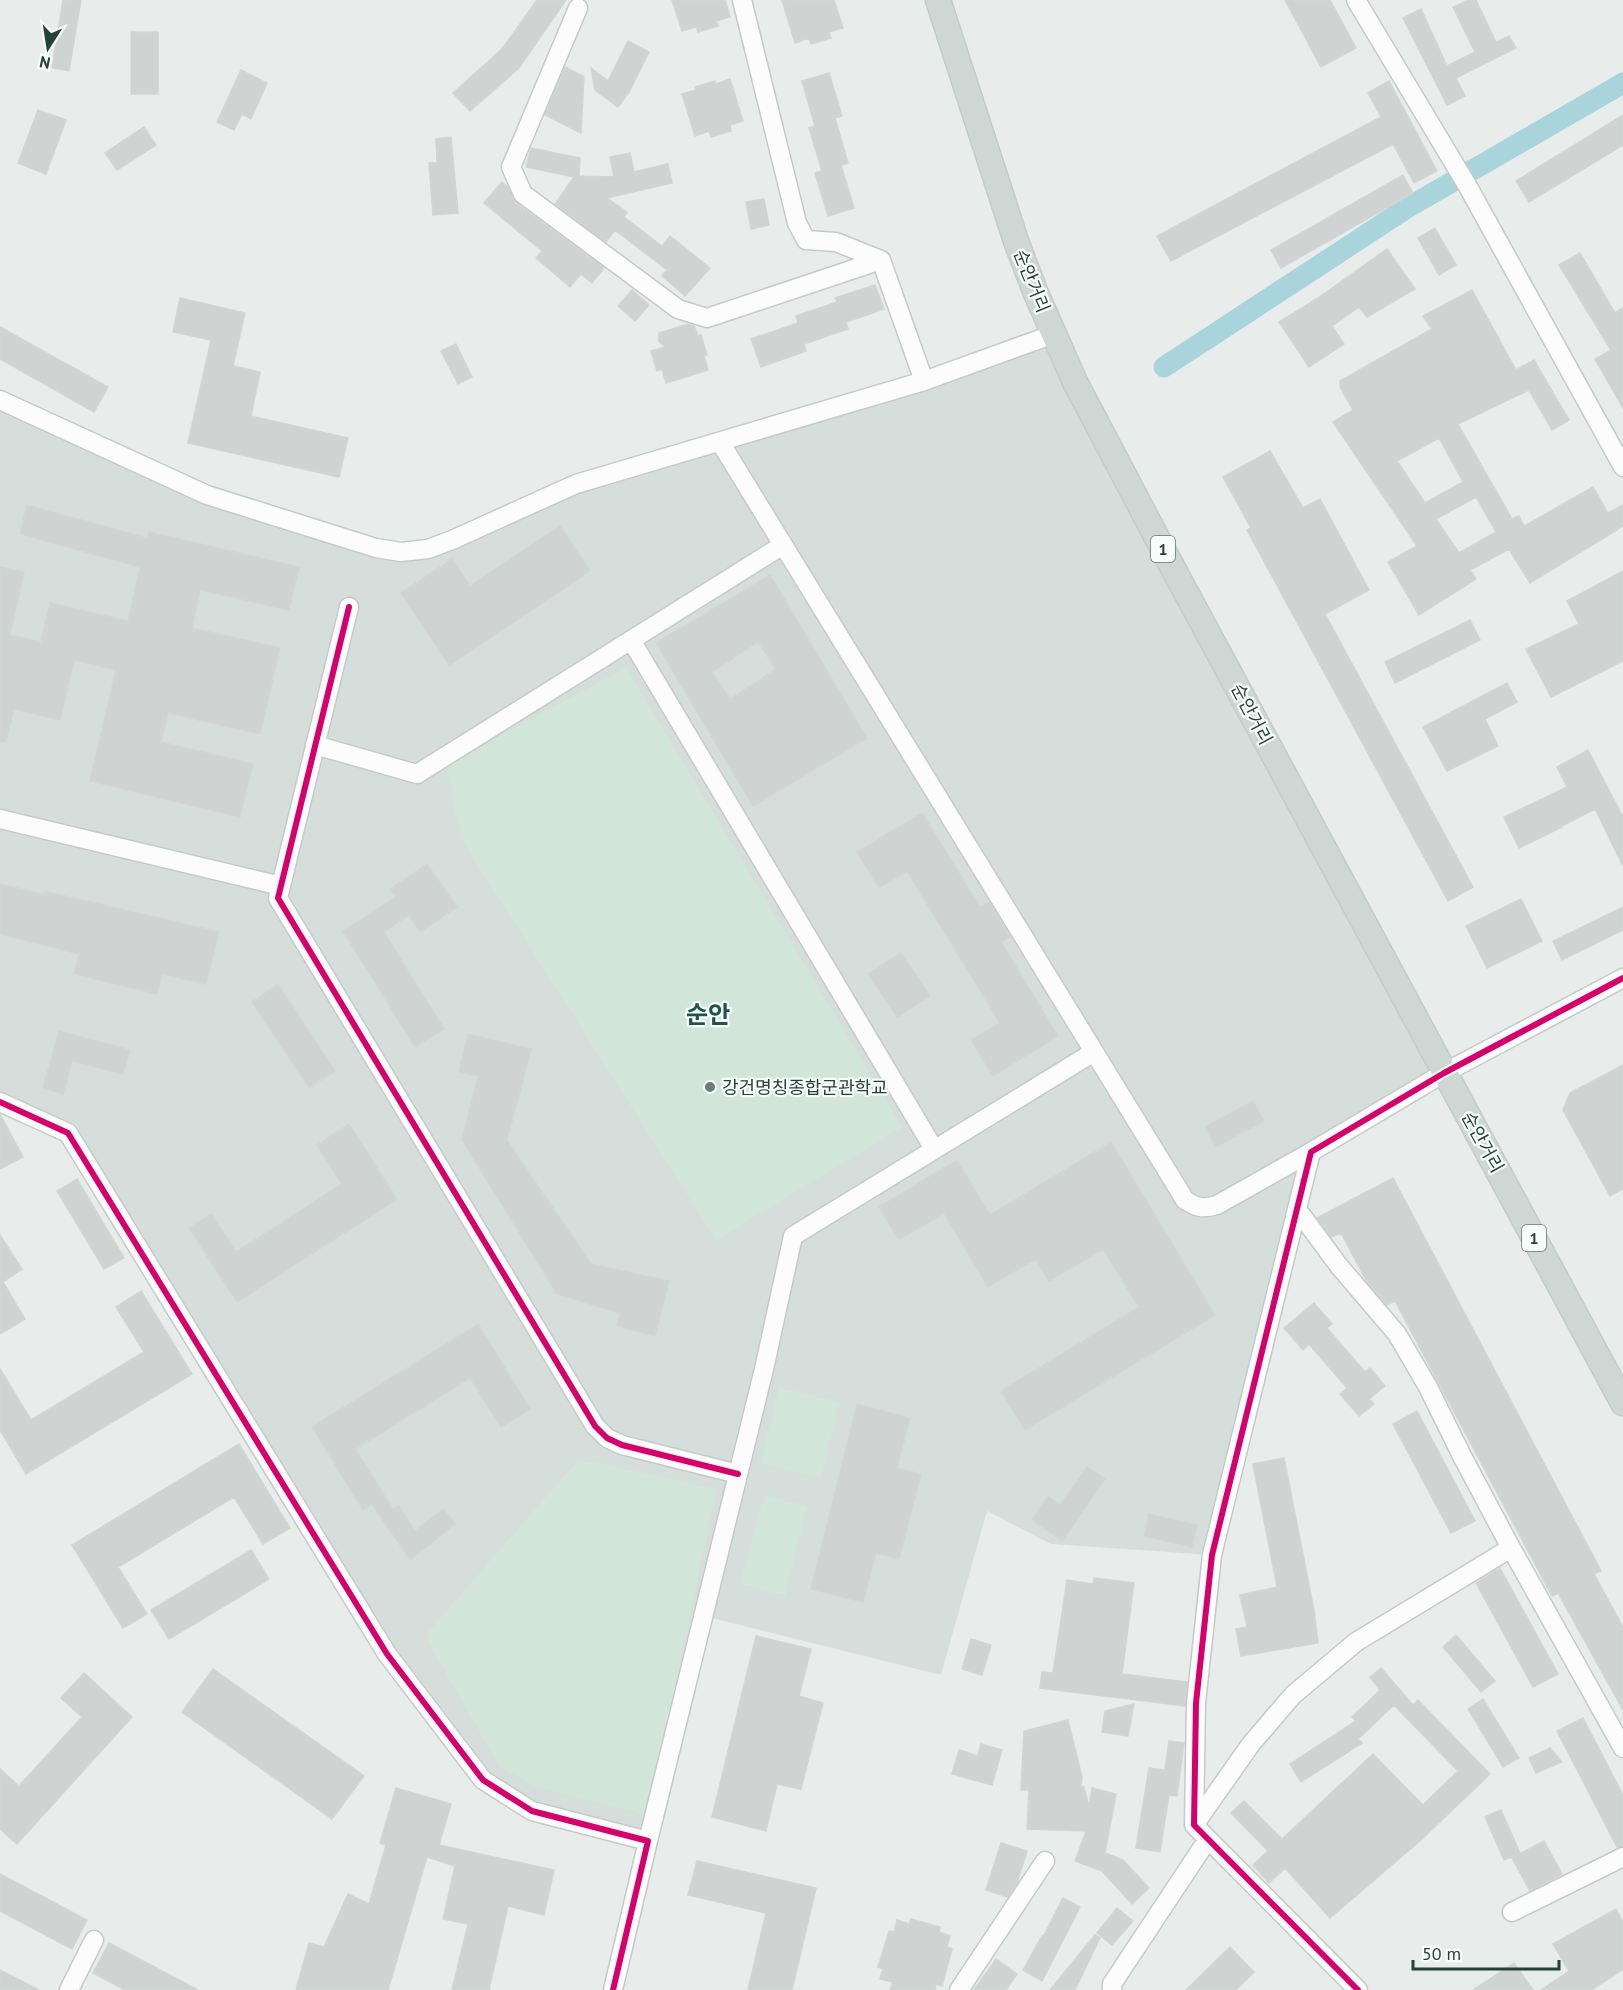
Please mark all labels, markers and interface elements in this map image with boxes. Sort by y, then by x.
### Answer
north arrow [18,18,78,78]
text: N [38,52,52,74]
street label: 순안거리 [1009,246,1055,316]
road number: 1 [1151,536,1175,562]
street label: 순안거리 [1226,679,1278,749]
district label: 순안 [686,999,730,1030]
place label: 강건명칭종합군관학교 [722,1076,888,1099]
marker: 강건명칭종합군관학교 [703,1080,717,1094]
street label: 순안거리 [1457,1107,1509,1177]
road number: 1 [1522,1225,1546,1251]
scale bar [1413,1933,1558,1971]
text: 50 m [1422,1942,1461,1965]

